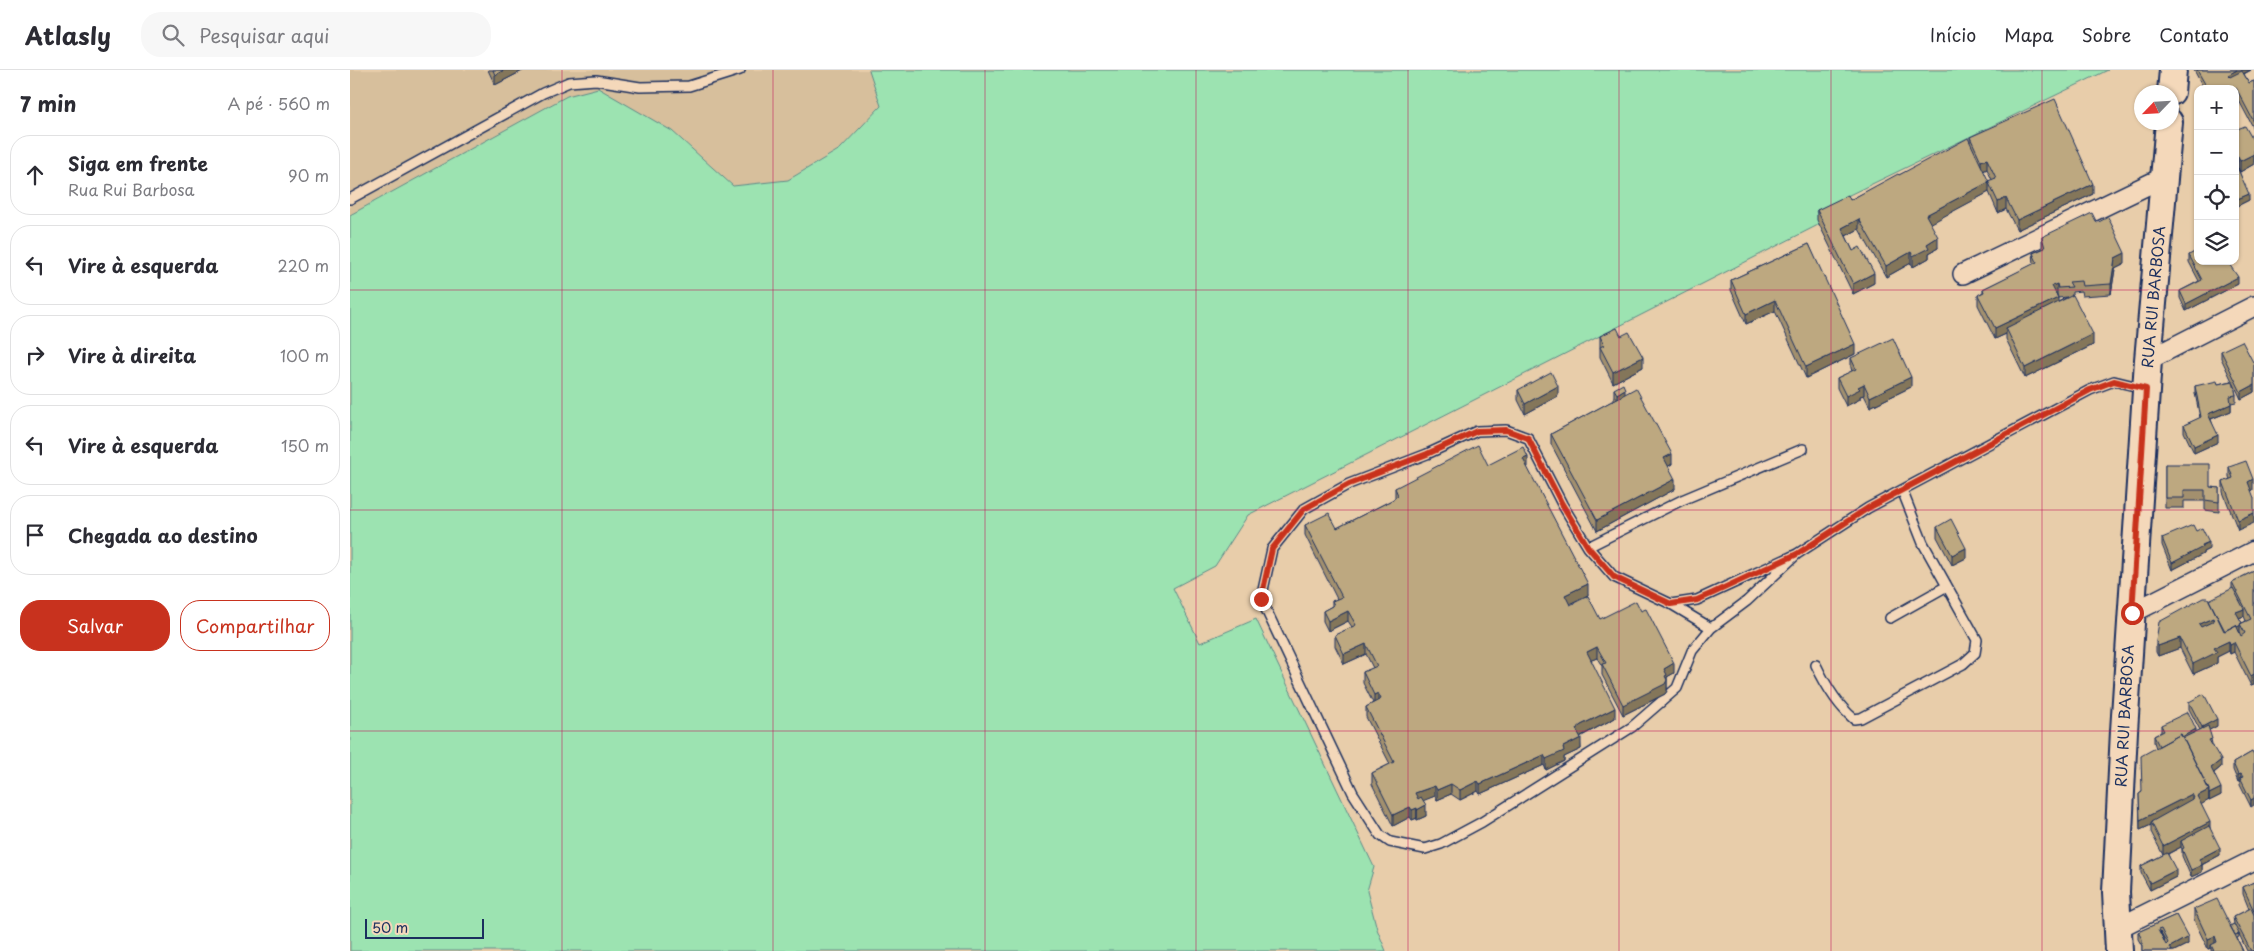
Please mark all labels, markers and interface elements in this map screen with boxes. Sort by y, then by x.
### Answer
search box [141,12,491,57]
text: Atlasly [25,17,111,53]
icon: search [159,21,187,49]
text: Pesquisar aqui [199,21,329,49]
text: Início [1930,21,1976,48]
text: Mapa [2004,21,2054,48]
text: Sobre [2082,21,2131,48]
text: Contato [2159,21,2229,48]
north arrow [2134,85,2179,130]
map controls [2194,85,2239,265]
button: + [2194,85,2239,130]
text: 7 min [20,87,76,119]
text: A pé · 560 m [228,91,330,115]
button: − [2194,130,2239,175]
text: Siga em frente [68,149,208,177]
icon: ahead [21,161,49,189]
text: 90 m [288,163,329,187]
button: locate [2194,175,2239,220]
text: Rua Rui Barbosa [68,177,195,201]
button: layers [2194,220,2239,265]
street label: RUA RUI BARBOSA [2135,225,2170,369]
icon: left [21,251,49,279]
text: Vire à esquerda [68,251,219,279]
text: 220 m [278,253,329,277]
icon: right [21,341,49,369]
text: Vire à direita [68,341,196,369]
text: 100 m [280,343,329,367]
icon: left [21,431,49,459]
text: Vire à esquerda [68,431,219,459]
text: 150 m [281,433,329,457]
icon: arrive [21,521,49,549]
text: Chegada ao destino [68,521,258,549]
route end [1250,588,1273,611]
button: Salvar [20,600,170,651]
button: Compartilhar [180,600,330,651]
route start [2121,602,2144,625]
street label: RUA RUI BARBOSA [2108,644,2139,788]
scale bar [365,916,484,939]
text: 50 m [372,917,408,938]

